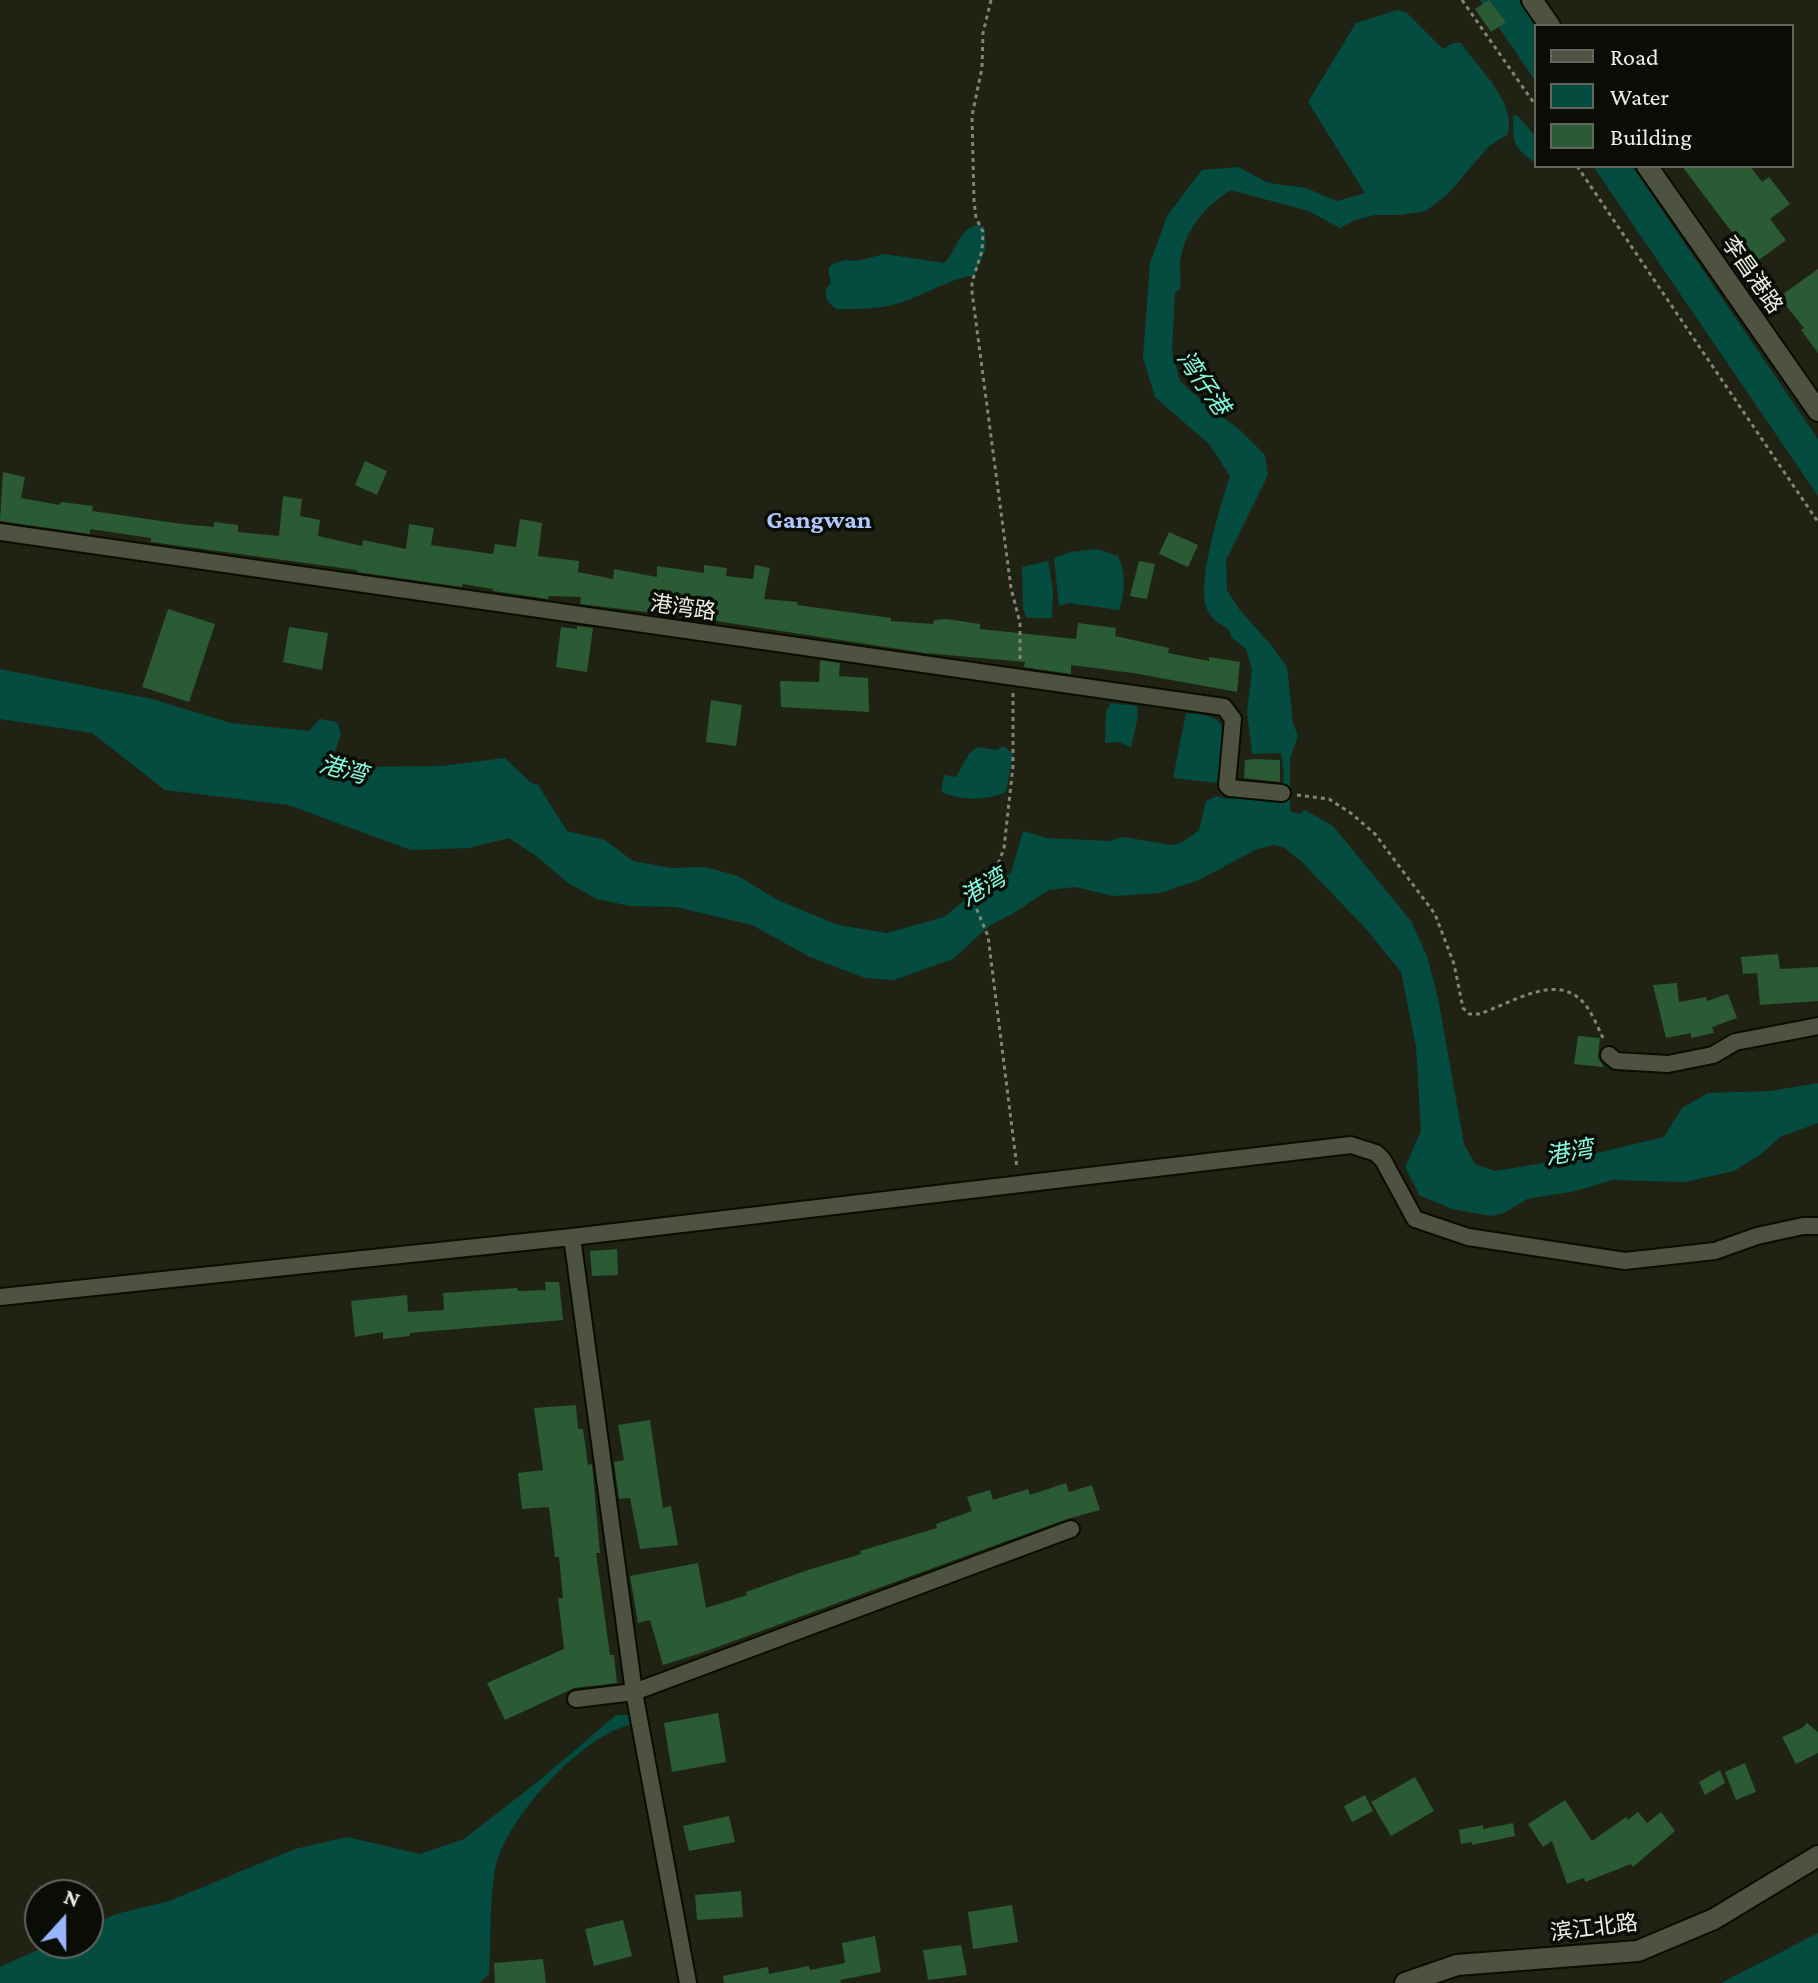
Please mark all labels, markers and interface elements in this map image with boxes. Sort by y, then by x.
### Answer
legend [1534,24,1794,168]
text: Road [1610,43,1659,70]
text: Water [1610,83,1669,110]
text: Building [1610,123,1692,150]
street label: 李昌港路 [1716,231,1788,319]
water label: 湾仔港 [1171,345,1235,421]
district label: Gangwan [766,504,872,536]
street label: 港湾路 [648,590,718,626]
water label: 港湾 [316,750,370,790]
water label: 港湾 [955,863,1011,913]
water label: 港湾 [1543,1135,1595,1171]
north arrow [24,1879,104,1959]
text: N [61,1884,84,1912]
street label: 滨江北路 [1549,1910,1639,1946]

